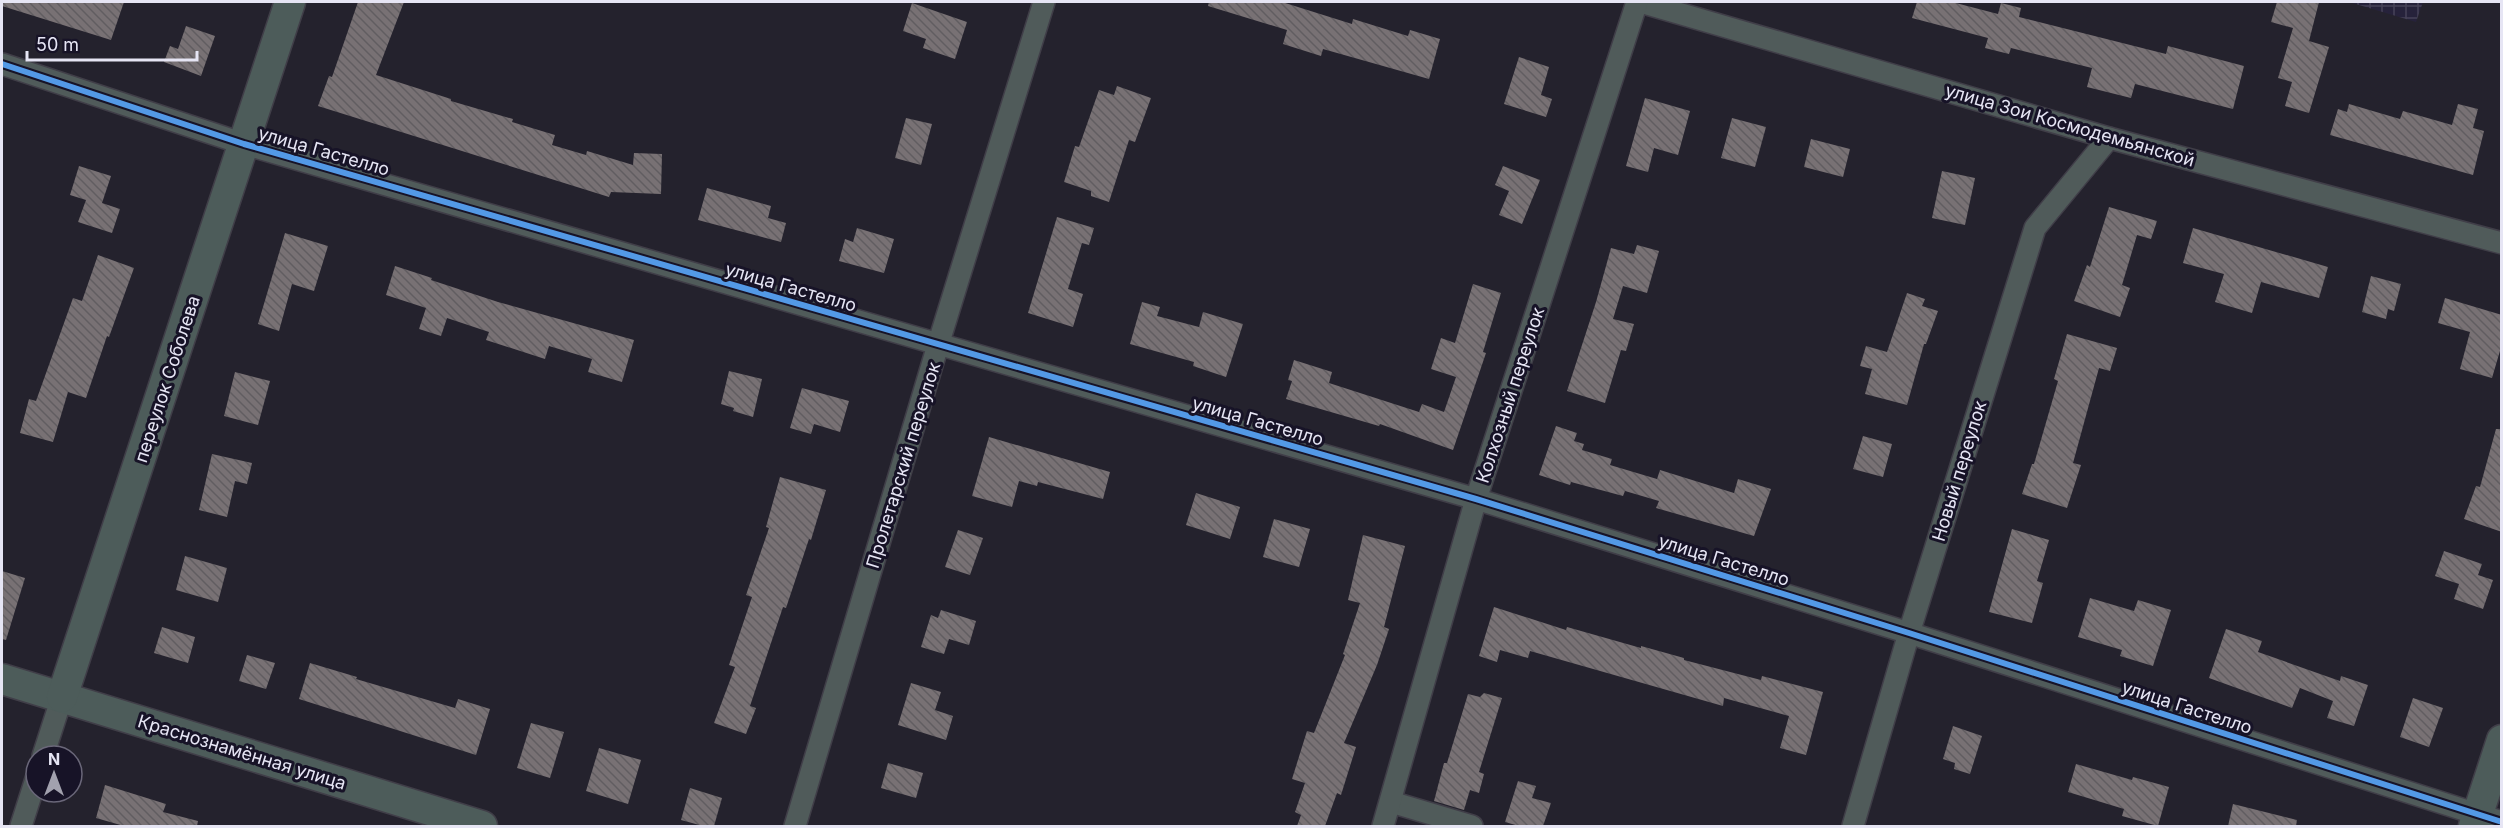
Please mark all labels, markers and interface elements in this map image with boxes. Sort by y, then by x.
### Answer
scale bar [27,24,196,62]
text: 50 m [36,34,79,55]
street label: улица Зои Космодемьянской [1943,79,2197,171]
street label: улица Гастелло [256,122,392,180]
street label: улица Гастелло [723,258,859,316]
street label: переулок Соболева [130,293,204,465]
street label: Колхозный переулок [1472,304,1548,486]
street label: Пролетарский переулок [862,359,944,571]
street label: улица Гастелло [1190,392,1326,450]
street label: Новый переулок [1928,398,1990,544]
street label: улица Гастелло [1656,530,1792,590]
street label: улица Гастелло [2119,676,2255,738]
street label: Краснознамённая улица [135,710,349,794]
north arrow [24,744,84,804]
text: N [48,749,60,769]

